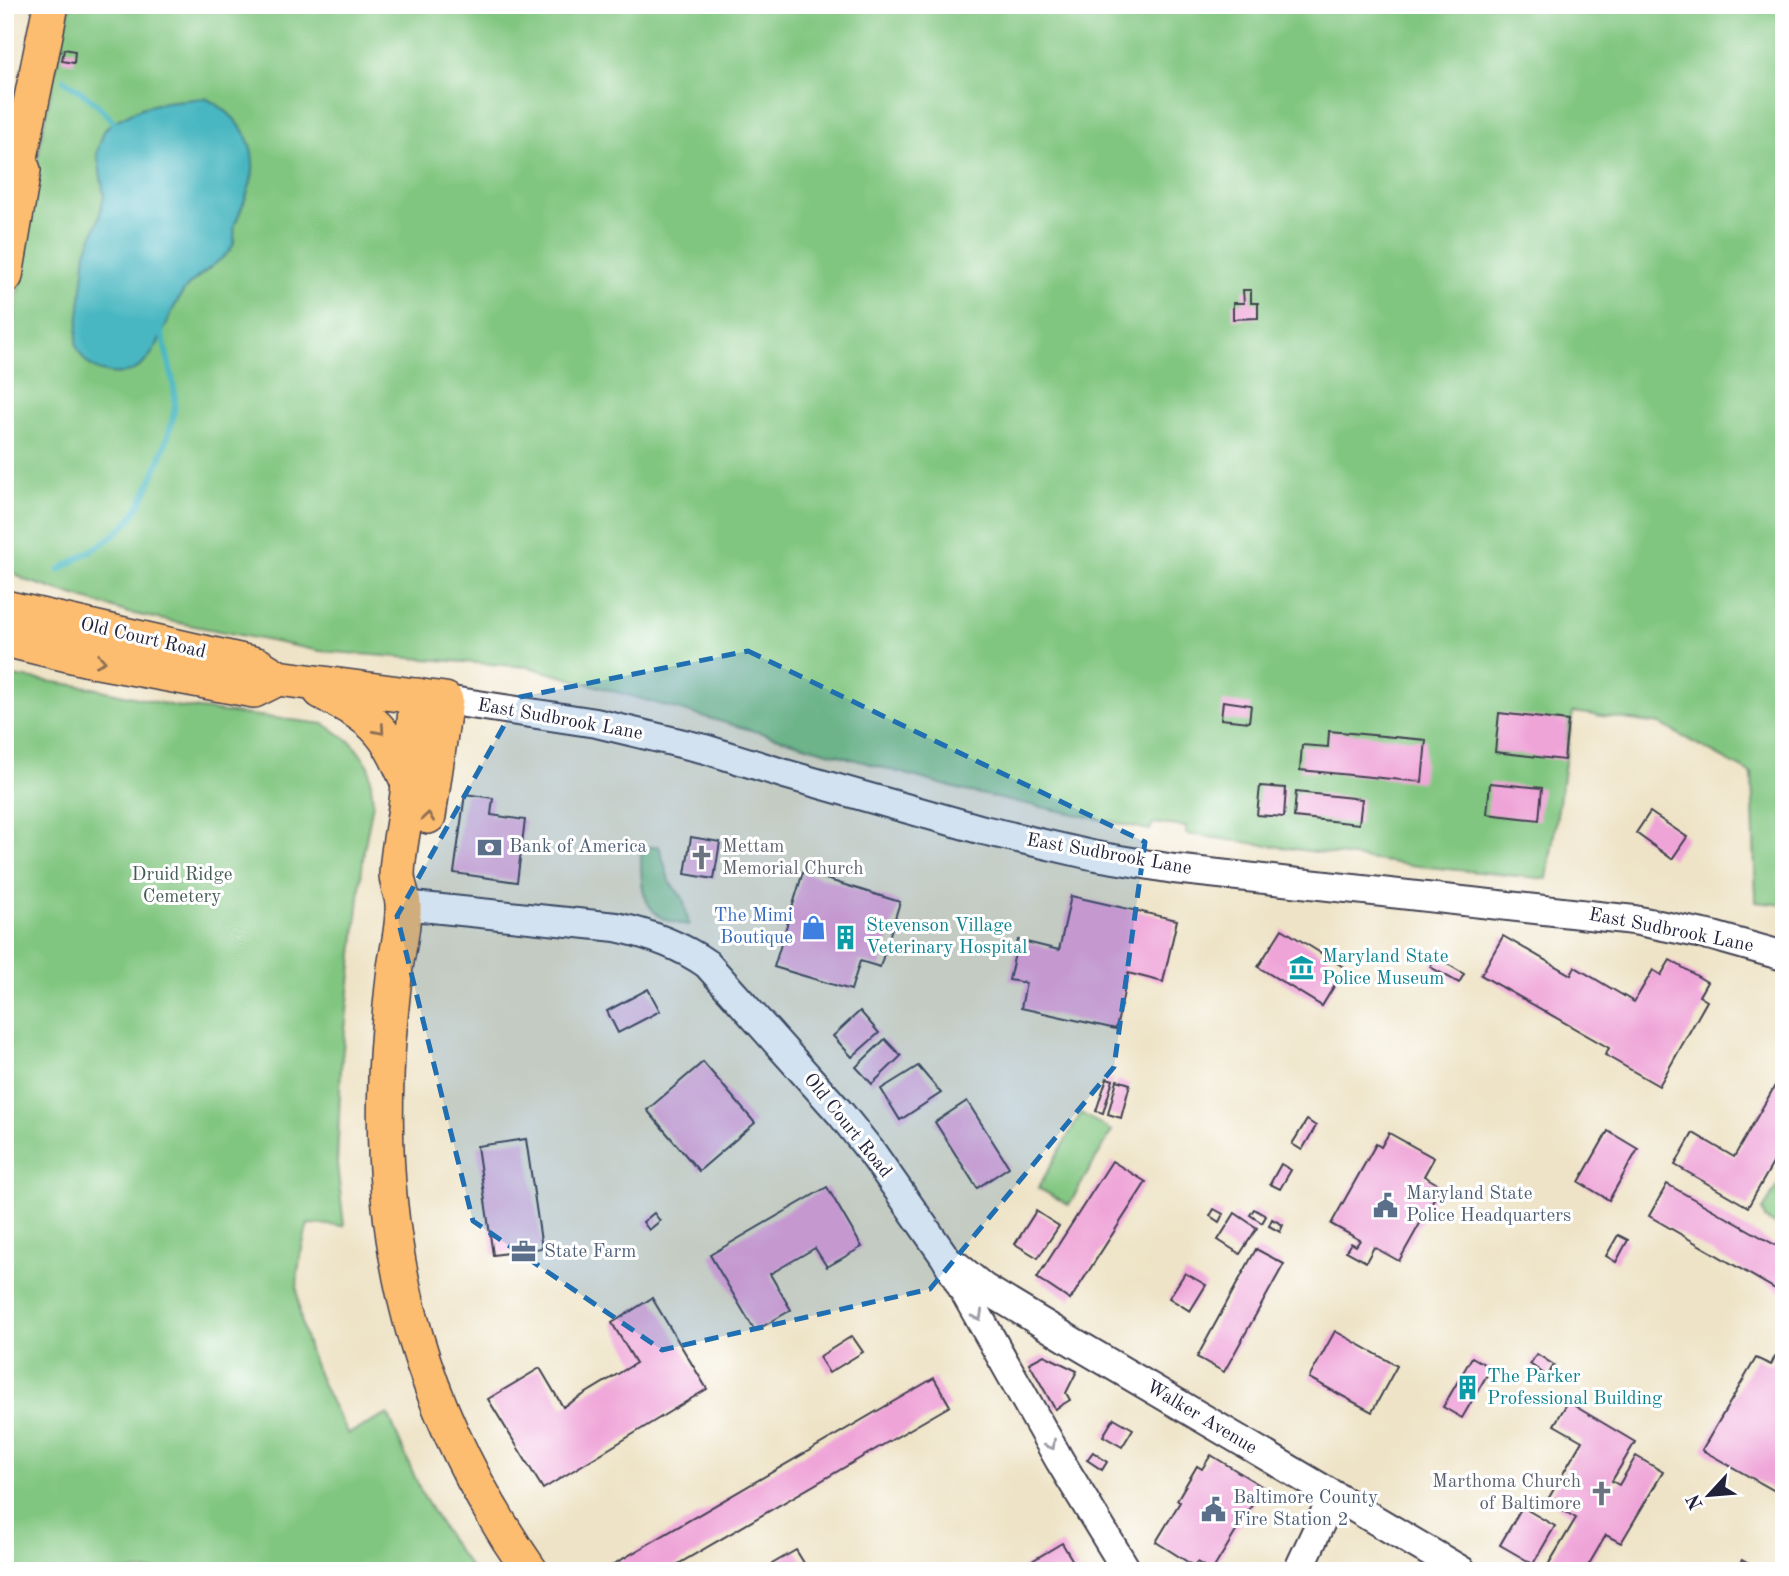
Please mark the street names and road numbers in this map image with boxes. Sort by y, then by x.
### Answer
street label: Old Court Road [78,615,208,663]
street label: East Sudbrook Lane [476,696,644,744]
street label: East Sudbrook Lane [1025,831,1193,879]
street label: East Sudbrook Lane [1587,906,1755,956]
street label: Old Court Road [799,1070,895,1182]
street label: Walker Avenue [1142,1378,1260,1458]

